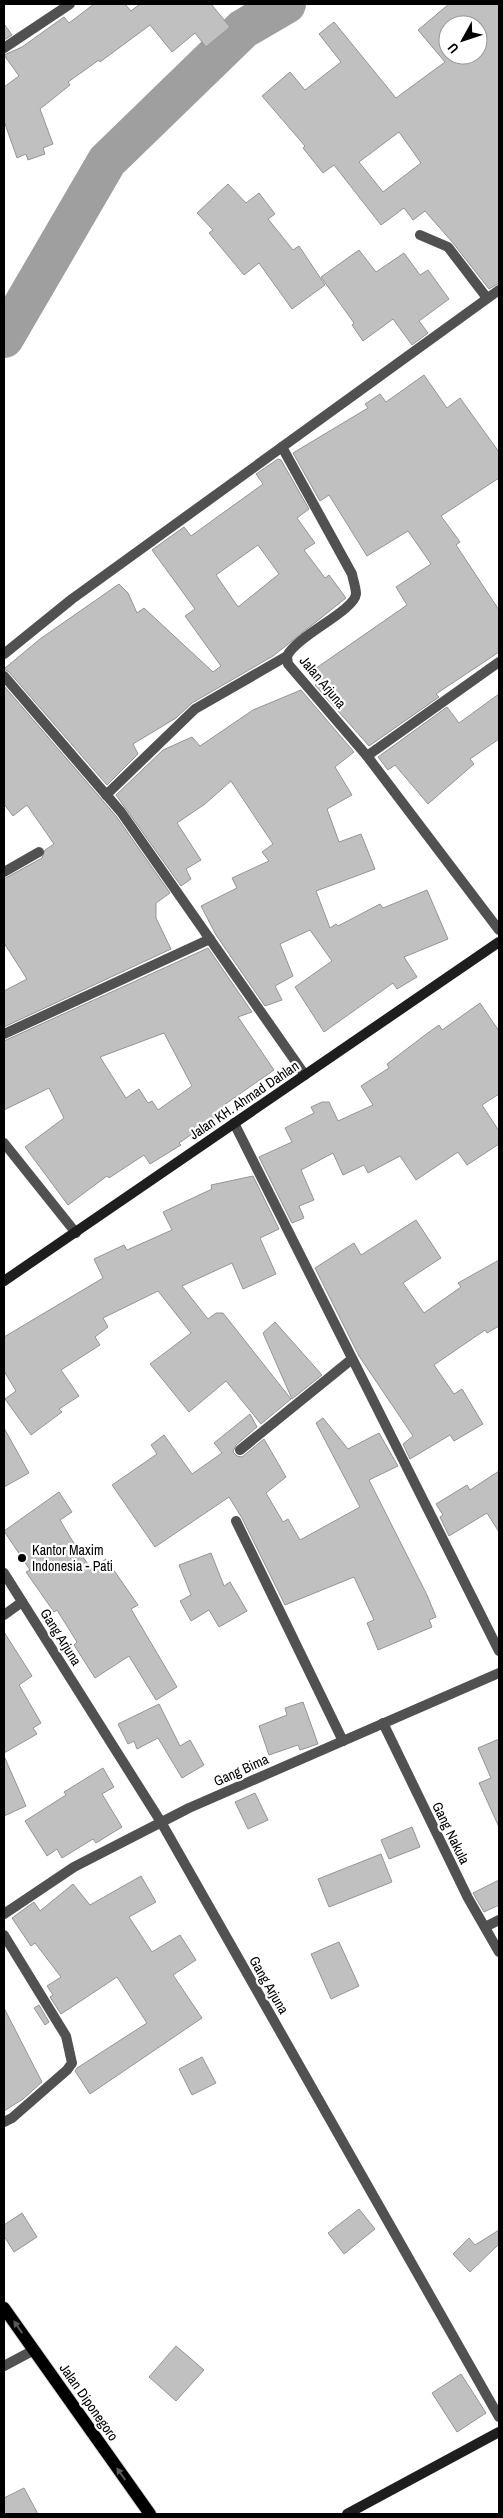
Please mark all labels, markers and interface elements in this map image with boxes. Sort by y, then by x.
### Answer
north arrow [438,15,488,65]
text: U [443,39,463,57]
street label: Jalan Arjuna [296,652,351,712]
street label: Jalan KH. Ahmad Dahlan [186,1057,302,1143]
place label: Kantor Maxim Indonesia - Pati [32,1541,113,1575]
marker: Kantor Maxim Indonesia - Pati [16,1552,28,1564]
street label: Gang Arjuna [36,1605,86,1669]
street label: Gang Bima [211,1750,272,1790]
street label: Gang Nakula [428,1799,474,1868]
street label: Gang Arjuna [245,1953,293,2018]
one-way arrow [13,2321,23,2334]
street label: Jalan Diponegoro [56,2360,122,2444]
one-way arrow [116,2468,126,2481]

